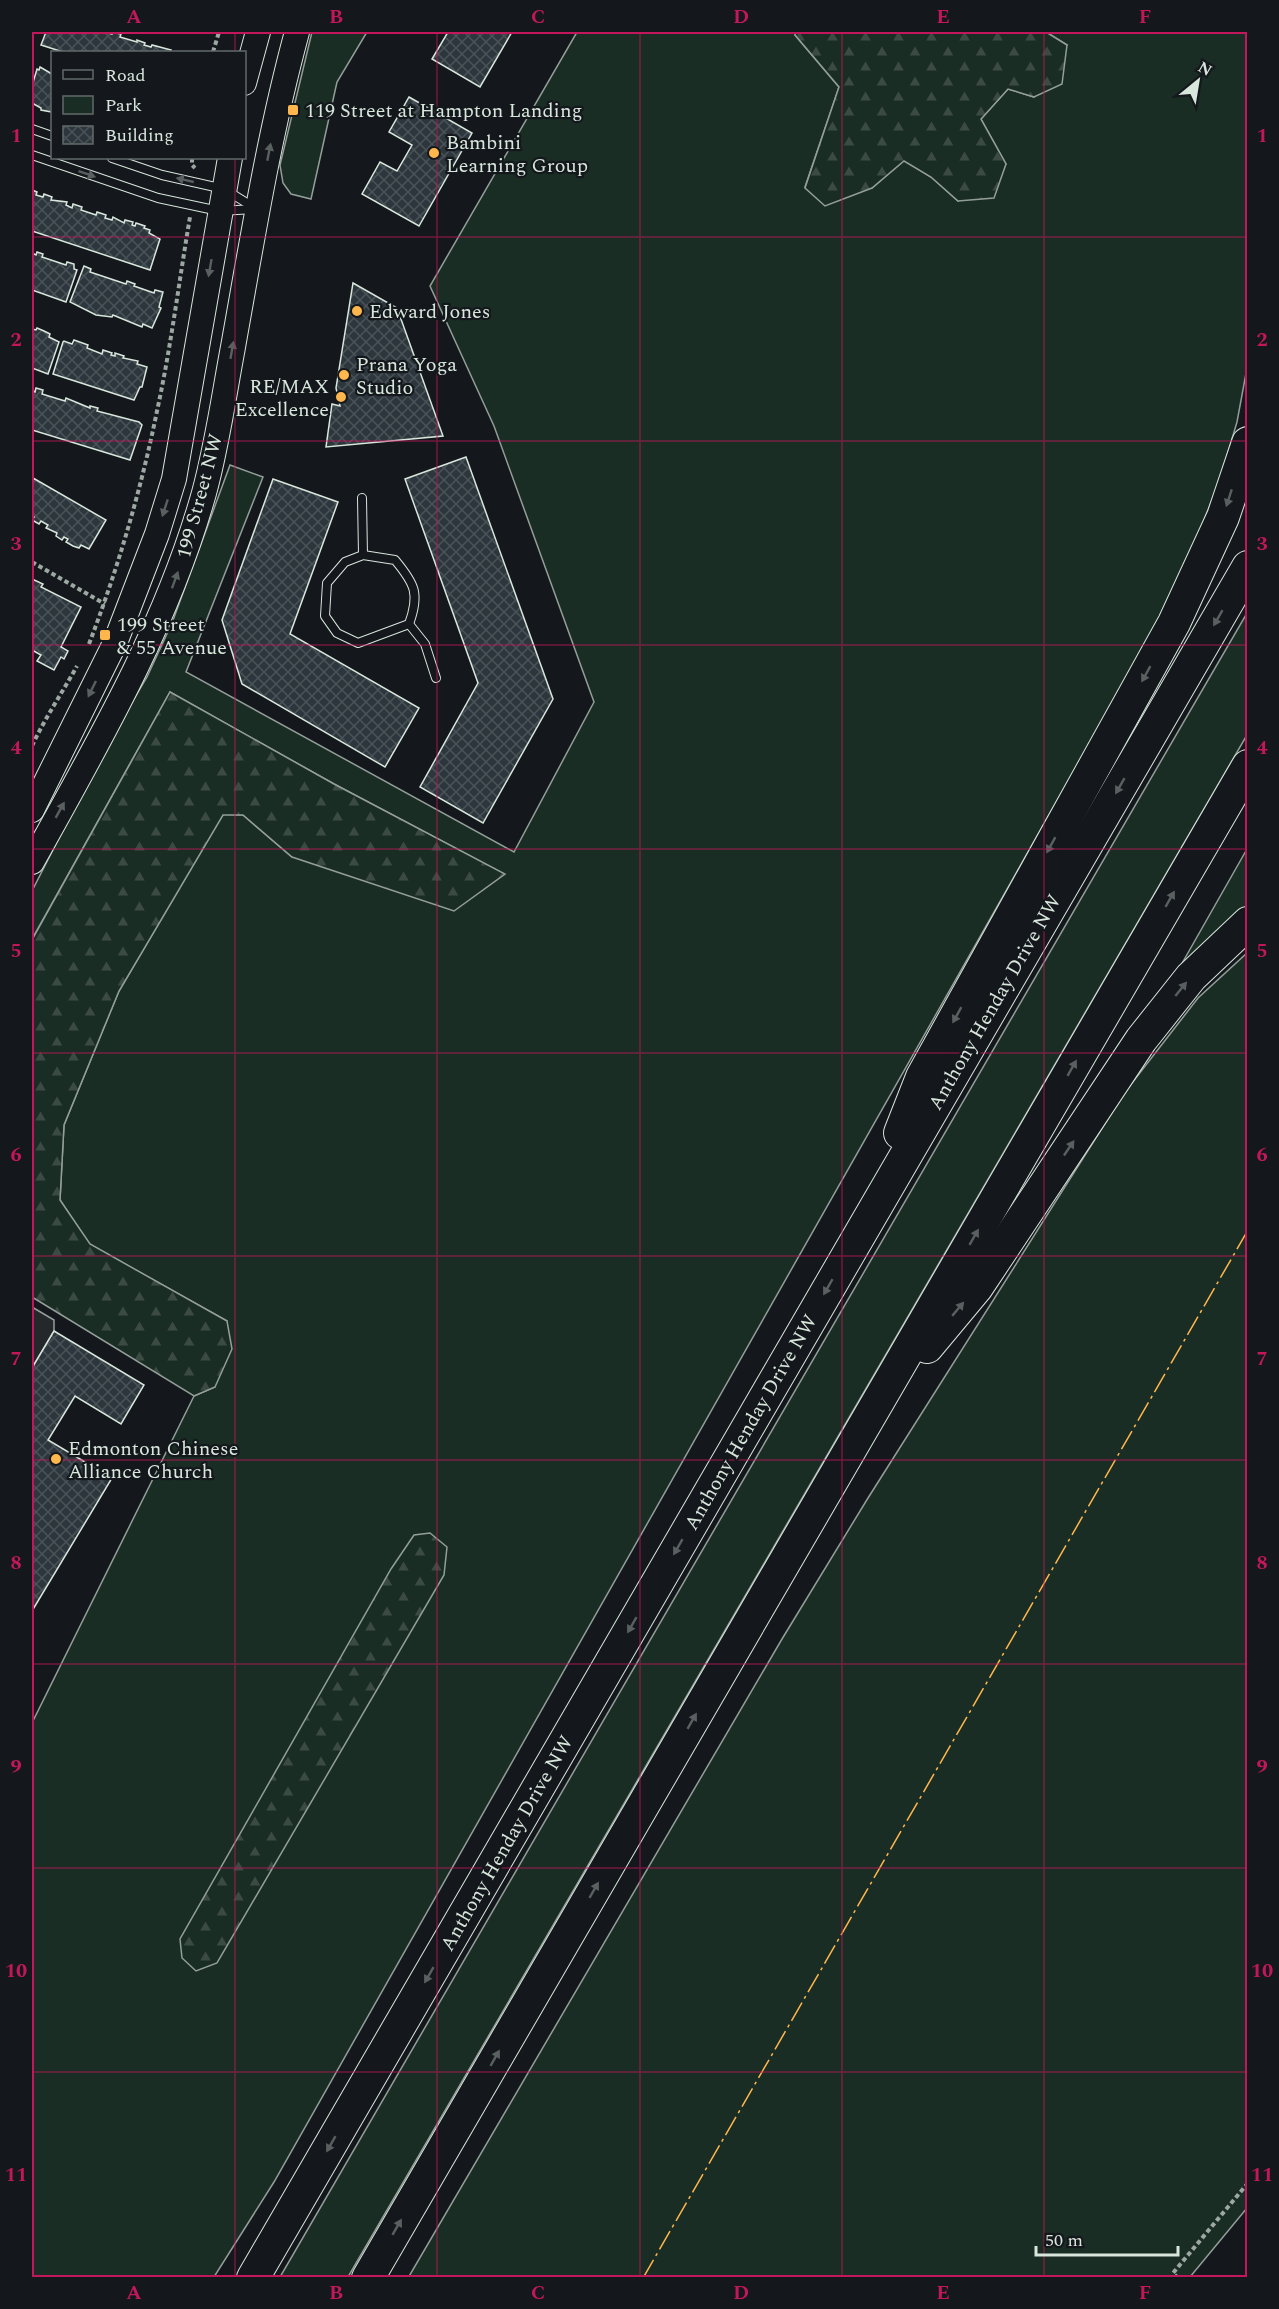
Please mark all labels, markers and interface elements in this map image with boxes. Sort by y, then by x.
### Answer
text: A [126,2,142,32]
text: B [329,2,343,32]
text: C [531,2,545,32]
text: D [733,2,749,32]
text: E [936,2,950,32]
text: F [1139,2,1151,32]
legend [51,51,246,159]
north arrow [1168,51,1228,111]
text: N [1193,55,1217,83]
text: Road [105,62,146,89]
text: Park [105,92,142,119]
place label: 119 Street at Hampton Landing [305,96,582,126]
marker: 119 Street at Hampton Landing [286,103,300,117]
text: 1 [10,121,22,151]
text: 1 [1256,121,1268,151]
text: Building [105,122,174,149]
place label: Bambini Learning Group [446,128,588,181]
one-way arrow [264,142,274,161]
marker: Bambini Learning Group [427,146,441,160]
one-way arrow [78,169,96,179]
one-way arrow [176,175,194,185]
one-way arrow [205,259,214,278]
place label: Edward Jones [369,297,490,327]
marker: Edward Jones [350,304,364,318]
text: 2 [10,325,22,355]
text: 2 [1256,325,1268,355]
one-way arrow [228,341,237,360]
place label: Prana Yoga Studio [356,350,457,403]
marker: Prana Yoga Studio [337,368,351,382]
place label: RE/MAX Excellence [235,372,329,425]
marker: RE/MAX Excellence [334,390,348,404]
street label: 199 Street NW [169,430,231,562]
one-way arrow [1224,489,1233,507]
one-way arrow [160,499,169,517]
text: 3 [10,529,22,559]
text: 3 [1256,529,1268,559]
one-way arrow [170,571,180,589]
place label: 199 Street & 55 Avenue [117,610,227,663]
one-way arrow [1213,610,1223,627]
marker: 199 Street & 55 Avenue [98,628,112,642]
one-way arrow [1141,666,1151,683]
one-way arrow [87,681,97,698]
text: 4 [10,733,22,763]
text: 4 [1256,733,1268,763]
one-way arrow [1115,778,1125,795]
one-way arrow [55,802,65,819]
one-way arrow [1046,837,1056,854]
street label: Anthony Henday Drive NW [921,889,1069,1116]
one-way arrow [1165,891,1175,908]
text: 5 [10,936,22,966]
text: 5 [1256,936,1268,966]
one-way arrow [1175,982,1187,997]
one-way arrow [952,1007,962,1024]
one-way arrow [1067,1059,1077,1076]
text: 6 [10,1140,22,1170]
text: 6 [1256,1140,1268,1170]
one-way arrow [1063,1141,1075,1157]
one-way arrow [969,1228,979,1245]
one-way arrow [823,1279,834,1295]
one-way arrow [952,1301,965,1317]
street label: Anthony Henday Drive NW [677,1309,825,1536]
text: 7 [10,1344,22,1374]
text: 7 [1256,1344,1268,1374]
place label: Edmonton Chinese Alliance Church [68,1434,238,1487]
marker: Edmonton Chinese Alliance Church [49,1452,63,1466]
one-way arrow [673,1539,683,1556]
text: 8 [10,1548,22,1578]
text: 8 [1256,1548,1268,1578]
one-way arrow [627,1617,638,1633]
one-way arrow [686,1713,697,1729]
street label: Anthony Henday Drive NW [433,1730,581,1957]
text: 9 [10,1752,22,1782]
text: 9 [1256,1752,1268,1782]
one-way arrow [588,1882,599,1898]
text: 10 [5,1956,27,1986]
text: 10 [1251,1956,1273,1986]
one-way arrow [424,1967,434,1984]
one-way arrow [490,2050,501,2066]
one-way arrow [326,2136,336,2153]
text: 11 [5,2160,27,2190]
text: 11 [1251,2160,1273,2190]
one-way arrow [392,2219,403,2235]
scale bar [1036,2219,1178,2257]
text: 50 m [1045,2227,1083,2254]
text: A [126,2278,142,2308]
text: B [329,2278,343,2308]
text: C [531,2278,545,2308]
text: D [733,2278,749,2308]
text: E [936,2278,950,2308]
text: F [1139,2278,1151,2308]

